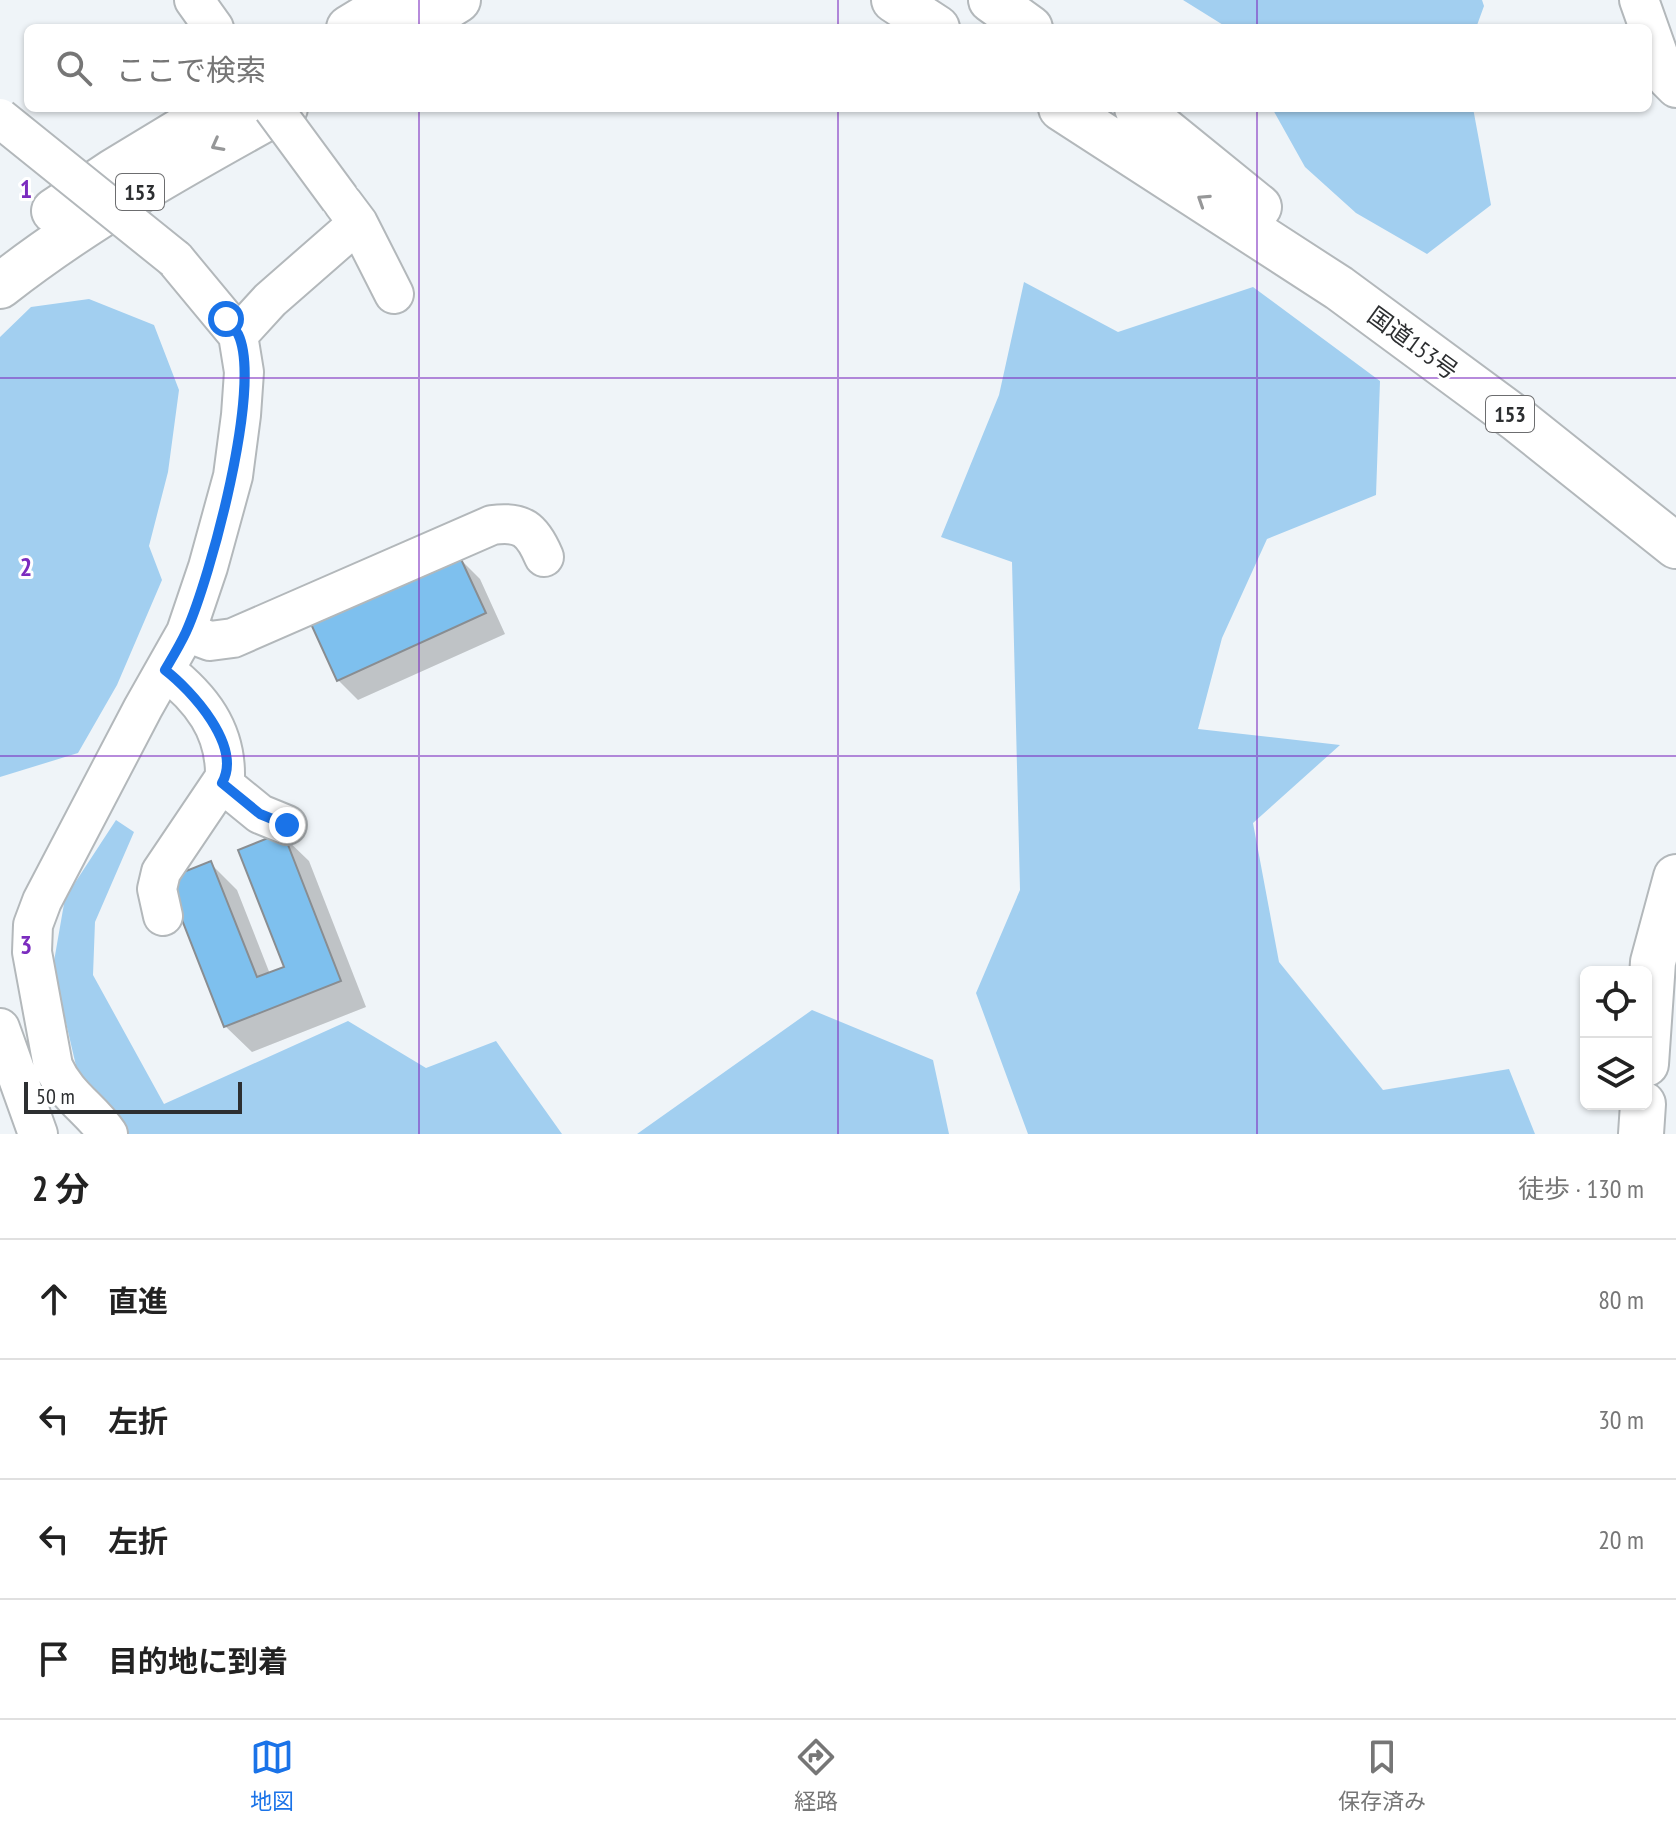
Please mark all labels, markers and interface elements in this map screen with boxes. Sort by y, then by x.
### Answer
search box [24,24,1652,112]
icon: search [52,46,96,90]
text: ここで検索 [116,50,266,89]
one-way arrow [210,135,225,150]
text: 1 [20,172,32,205]
road number: 153 [116,174,164,210]
one-way arrow [1197,194,1212,209]
street label: 国道153号 [1362,300,1464,386]
route start [208,301,244,337]
road number: 153 [1486,396,1534,432]
text: 2 [20,550,32,583]
route end [269,807,305,843]
text: 3 [20,928,32,961]
map controls [1580,966,1652,1110]
button: locate [1580,966,1652,1038]
button: layers [1580,1038,1652,1110]
scale bar [24,1078,242,1114]
text: 50 m [36,1082,75,1110]
text: 2 分 [32,1166,89,1210]
text: 徒歩 · 130 m [1518,1172,1644,1205]
icon: ahead [32,1277,76,1321]
text: 直進 [108,1281,168,1320]
text: 80 m [1598,1283,1644,1316]
icon: left [32,1397,76,1441]
text: 左折 [108,1401,168,1440]
text: 30 m [1598,1403,1644,1436]
icon: left [32,1517,76,1561]
text: 左折 [108,1521,168,1560]
text: 20 m [1598,1523,1644,1556]
icon: arrive [32,1637,76,1681]
text: 目的地に到着 [108,1641,288,1680]
tab: 地図 [250,1735,294,1815]
tab: 経路 [794,1735,838,1815]
tab: 保存済み [1338,1735,1426,1815]

